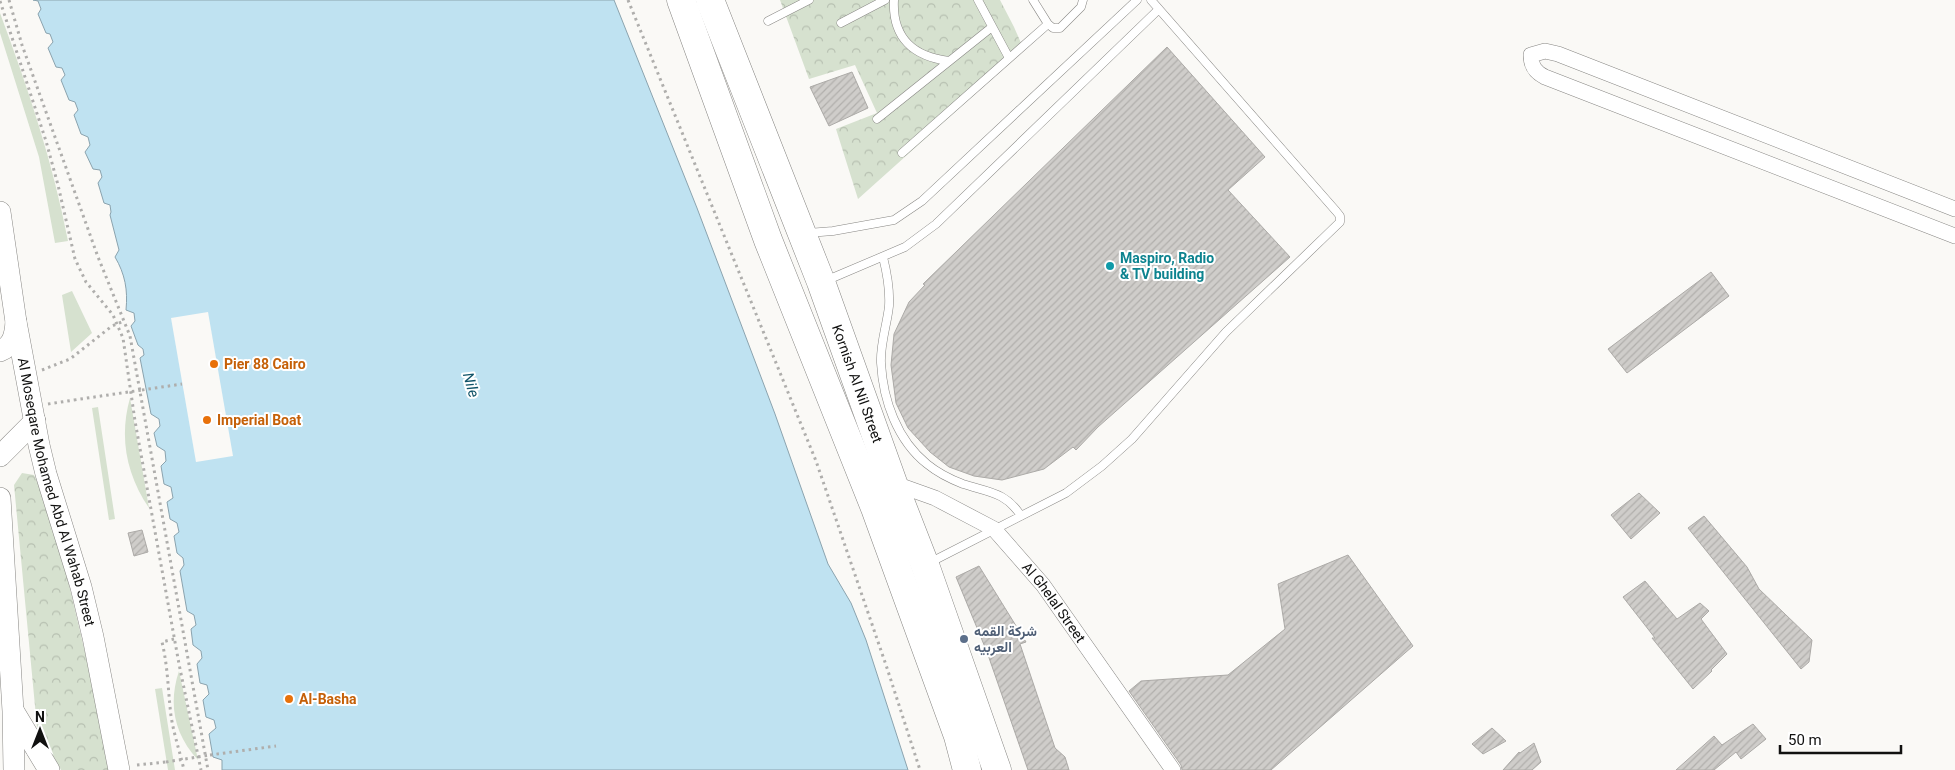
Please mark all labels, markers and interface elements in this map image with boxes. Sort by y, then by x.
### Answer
place label: Maspiro, Radio & TV building [1120,250,1214,282]
marker: Maspiro, Radio & TV building [1104,260,1116,272]
street label: Kornish Al Nil Street [829,322,886,445]
street label: Al Moseqare Mohamed Abd Al Wahab Street [15,356,98,628]
place label: Pier 88 Cairo [224,356,306,372]
marker: Pier 88 Cairo [208,358,220,370]
water label: Nile [459,370,483,400]
place label: Imperial Boat [217,412,301,428]
marker: Imperial Boat [201,414,213,426]
street label: Al Ghelal Street [1019,559,1089,646]
place label: شركة القمه العربيه [974,623,1037,656]
marker: شركة القمه العربيه [958,633,970,645]
place label: Al-Basha [299,691,357,707]
marker: Al-Basha [283,693,295,705]
north arrow [15,705,65,755]
text: N [35,709,45,725]
scale bar [1780,722,1901,754]
text: 50 m [1788,731,1822,749]

